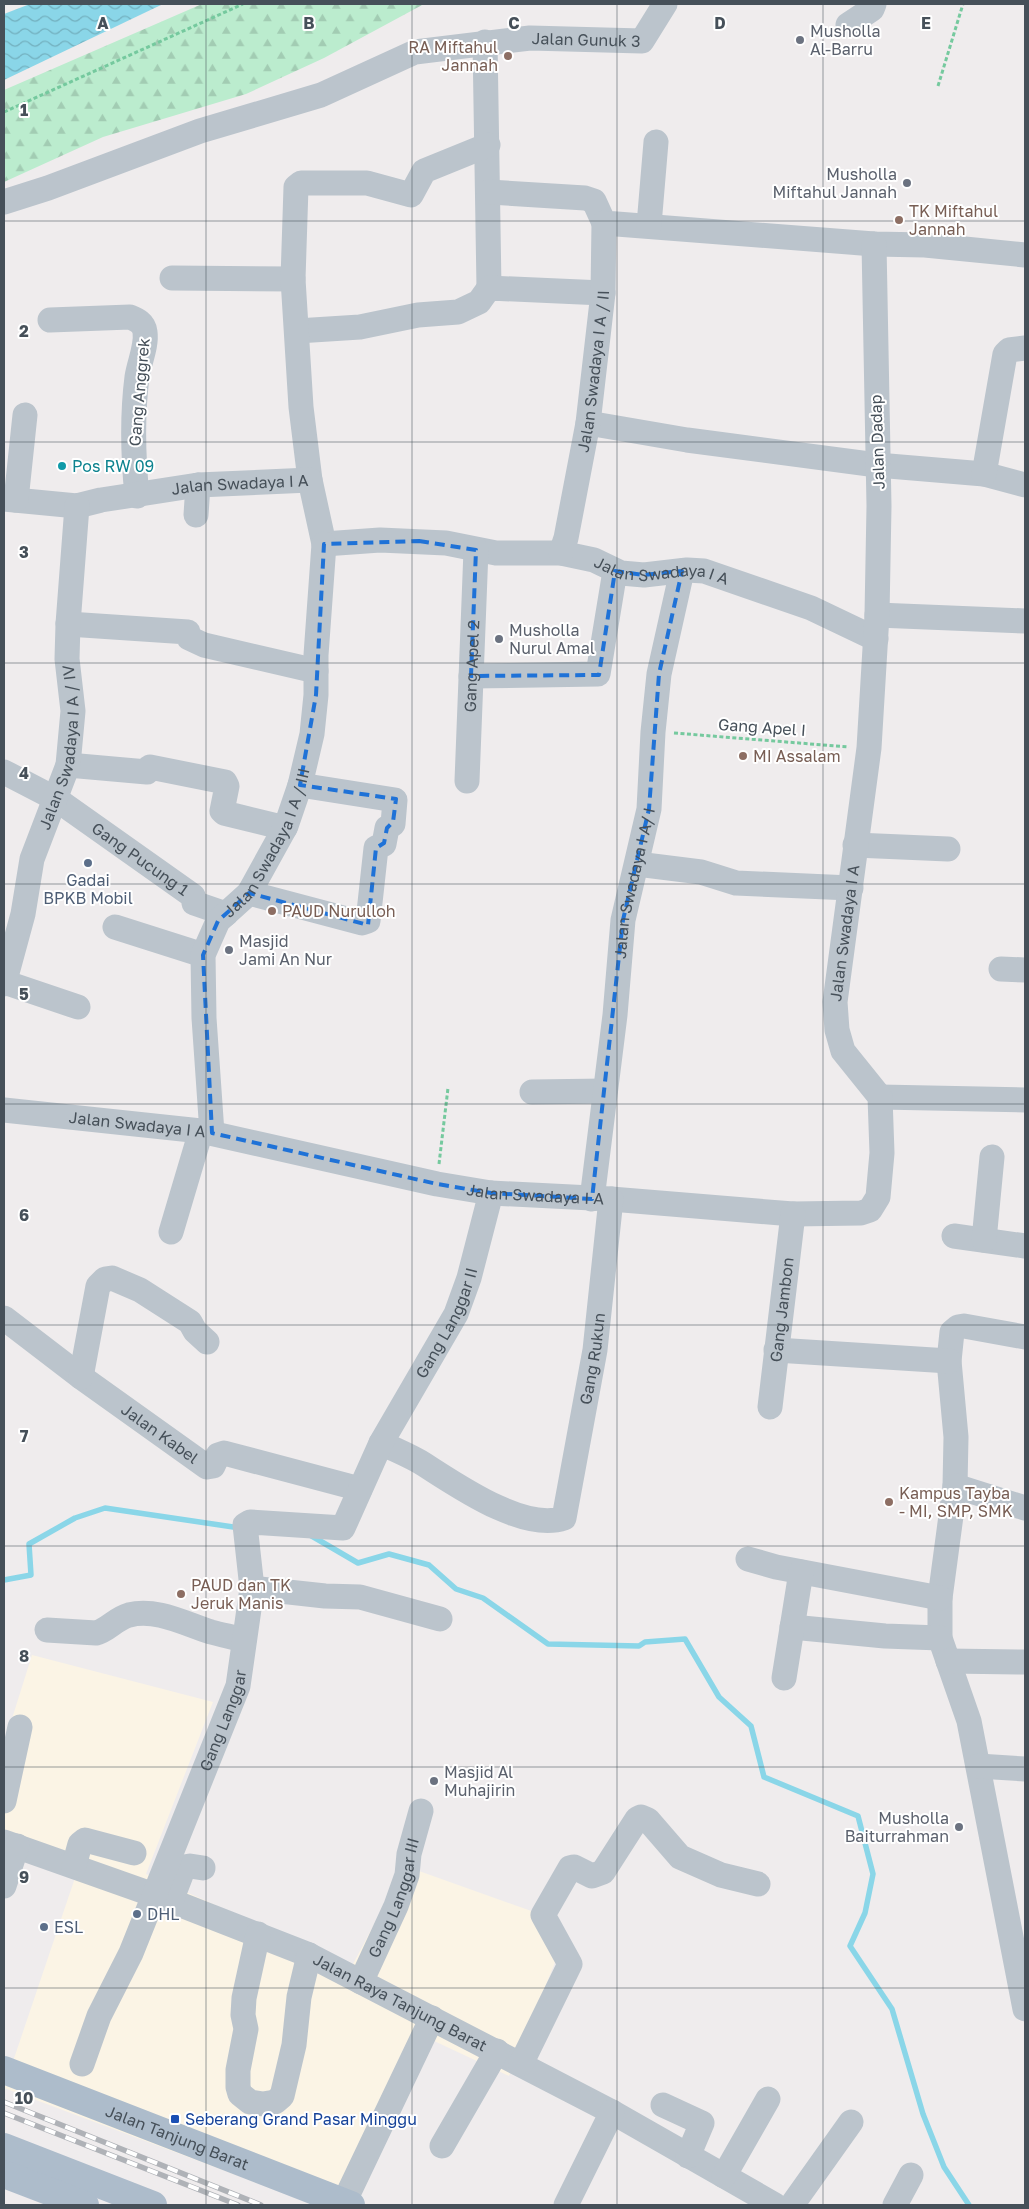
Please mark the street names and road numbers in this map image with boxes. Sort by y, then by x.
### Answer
street label: Jalan Gunuk 3 [531,28,641,51]
street label: Jalan Swadaya I A / II [573,290,613,454]
street label: Gang Anggrek [124,337,154,447]
street label: Jalan Dadap [865,394,889,490]
street label: Jalan Swadaya I A [170,470,309,499]
street label: Jalan Swadaya I A [591,552,732,589]
street label: Gang Apel 2 [460,620,483,713]
street label: Jalan Swadaya I A / IV [34,663,83,833]
street label: Gang Apel I [717,714,807,740]
street label: Jalan Swadaya I A / III [219,766,314,922]
street label: Jalan Swadaya I A/ I [610,805,659,960]
street label: Gang Pucung 1 [88,818,193,900]
street label: Jalan Swadaya I A [825,863,863,1003]
street label: Jalan Swadaya I A [68,1107,207,1141]
street label: Jalan Swadaya I A [465,1179,605,1209]
street label: Gang Jambon [765,1256,798,1363]
street label: Gang Langgar II [411,1265,481,1382]
street label: Gang Rukun [575,1312,609,1406]
street label: Jalan Kabel [117,1399,202,1468]
street label: Gang Langgar [195,1668,250,1774]
street label: Gang Langgar III [364,1835,423,1961]
street label: Jalan Raya Tanjung Barat [310,1949,491,2056]
street label: Jalan Tanjung Barat [103,2101,252,2174]

